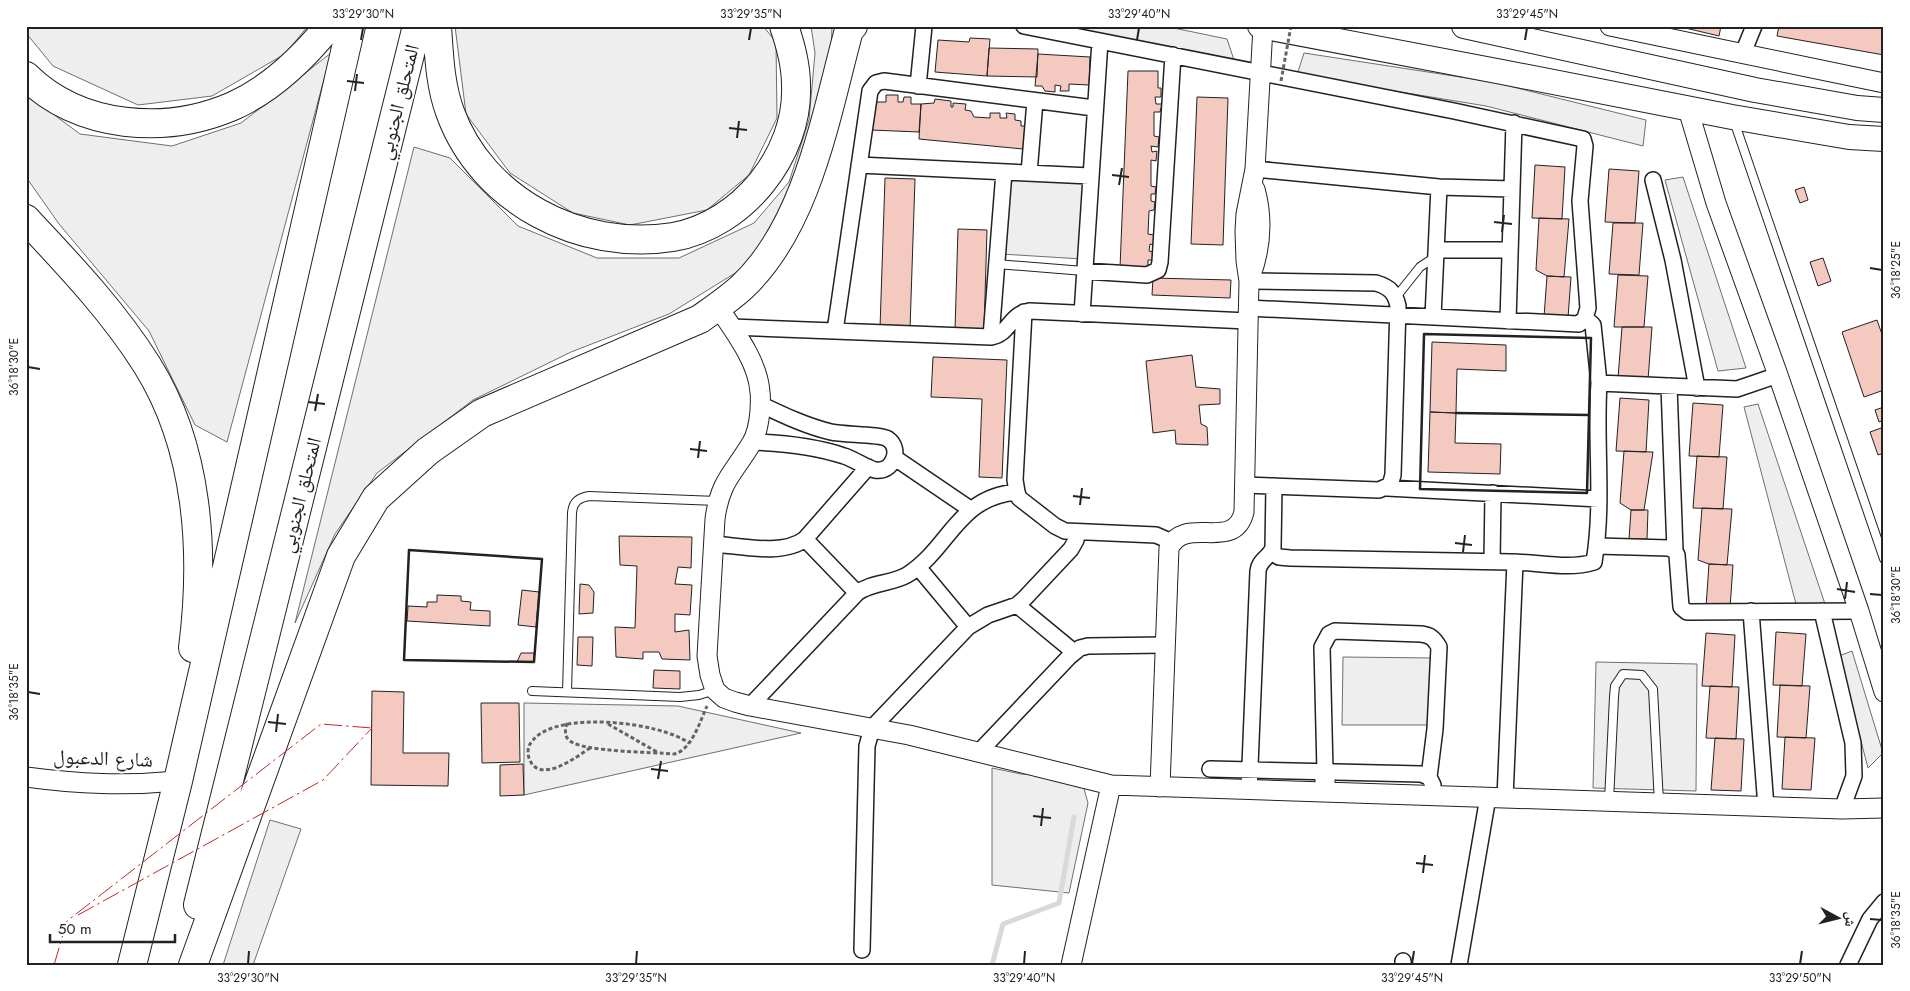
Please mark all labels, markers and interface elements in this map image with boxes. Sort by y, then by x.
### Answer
text: 33°29'30"N [332,5,394,23]
text: 33°29'35"N [720,5,782,23]
text: 33°29'40"N [1108,5,1170,23]
text: 33°29'45"N [1496,5,1558,23]
street label: المتحلق الجنوبي [370,41,428,163]
text: 36°18'25"E [1887,241,1905,299]
text: 36°18'30"E [5,338,23,396]
street label: المتحلق الجنوبي [272,434,330,556]
text: 36°18'30"E [1887,566,1905,624]
text: 36°18'35"E [5,663,23,721]
street label: شارع الدعبول [53,742,153,775]
text: 36°18'35"E [1887,891,1905,949]
north arrow [1812,894,1862,944]
scale bar [50,911,175,943]
text: ش [1840,911,1862,928]
text: 50 m [58,918,92,940]
text: 33°29'30"N [217,969,279,987]
text: 33°29'35"N [605,969,667,987]
text: 33°29'40"N [993,969,1055,987]
text: 33°29'45"N [1381,969,1443,987]
text: 33°29'50"N [1769,969,1831,987]

